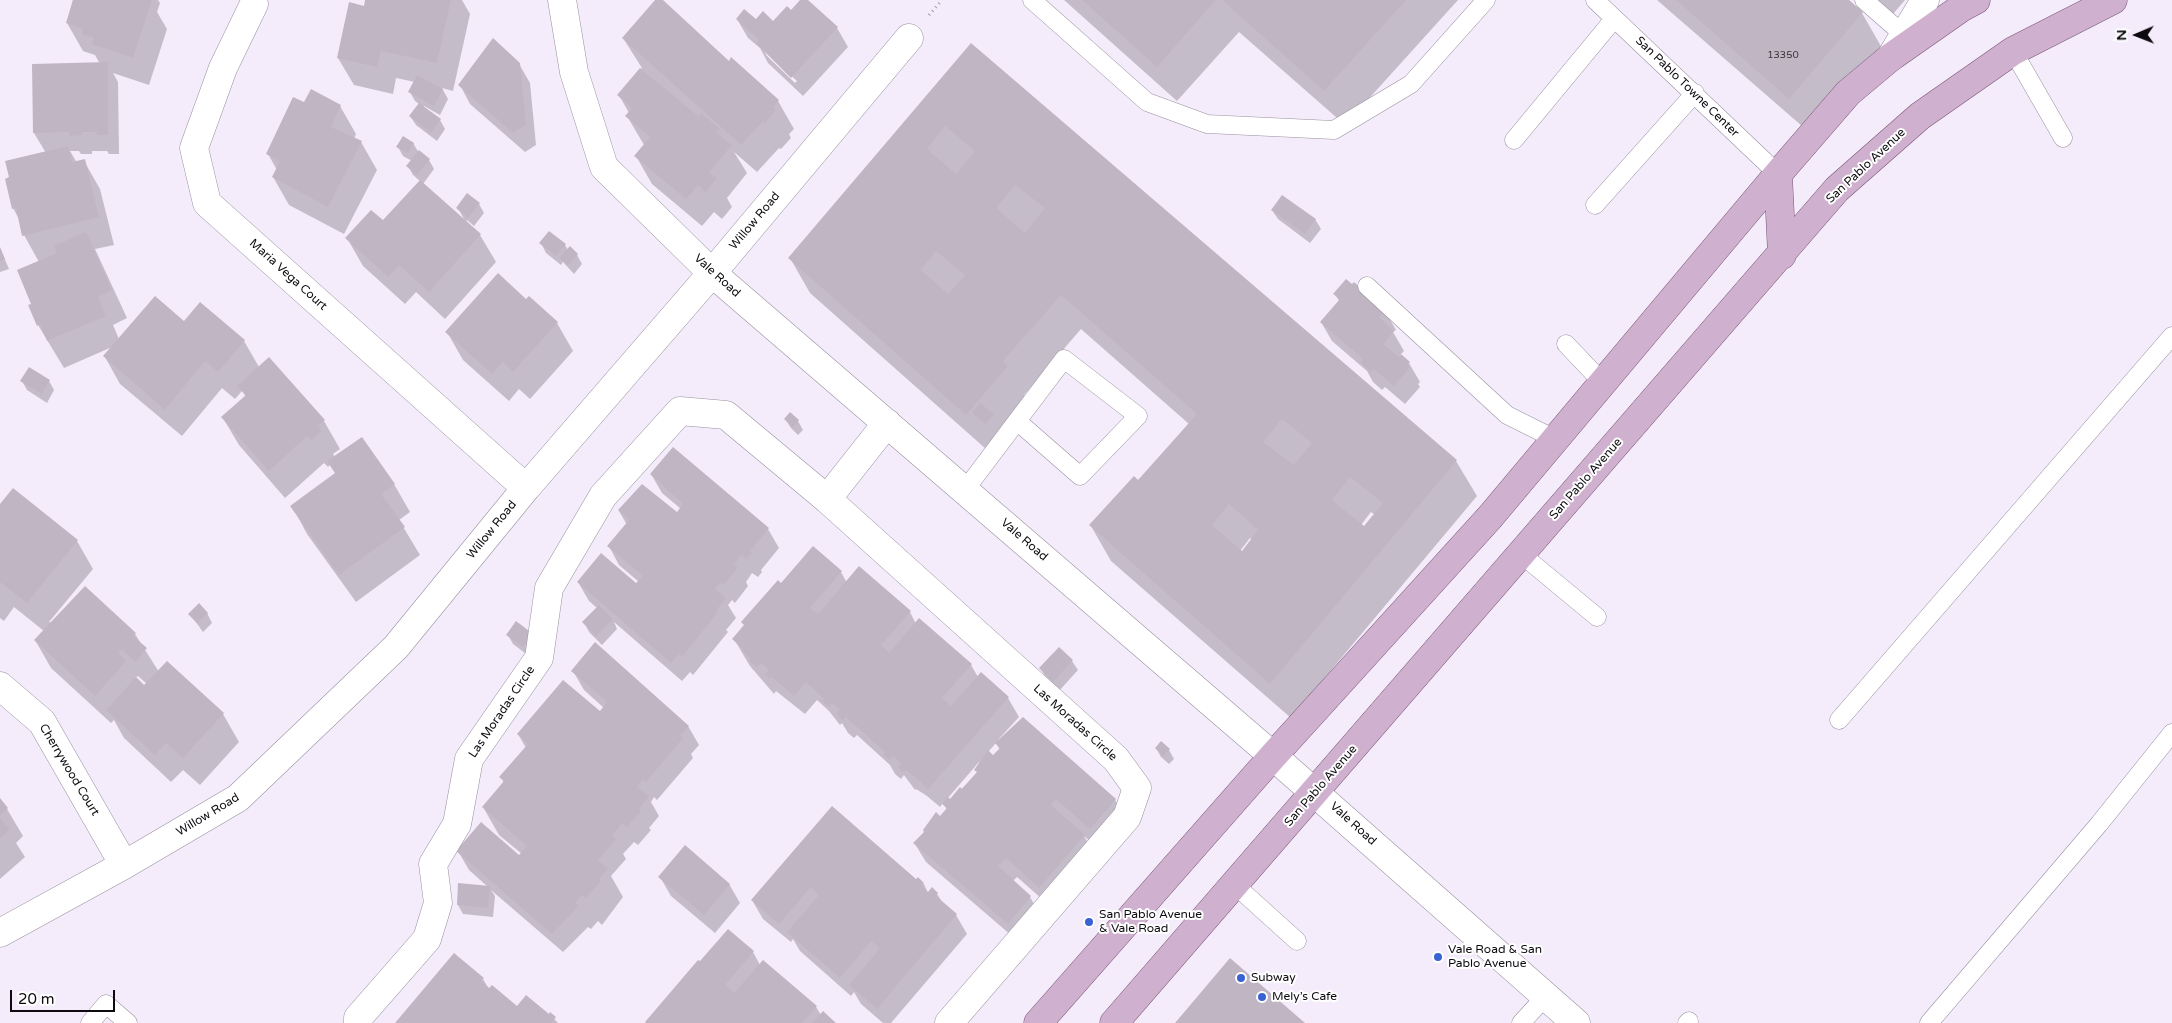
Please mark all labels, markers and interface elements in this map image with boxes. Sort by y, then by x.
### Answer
north arrow [2112,10,2162,60]
text: N [2113,29,2130,41]
street label: San Pablo Towne Center [1632,34,1742,140]
house number: 13350 [1767,49,1799,61]
street label: San Pablo Avenue [1823,126,1909,206]
street label: Willow Road [727,189,783,253]
street label: Maria Vega Court [246,236,330,314]
street label: Vale Road [691,251,743,301]
street label: San Pablo Avenue [1547,435,1625,523]
street label: Willow Road [464,498,520,562]
street label: Vale Road [998,516,1050,564]
street label: Las Moradas Circle [466,663,538,761]
street label: Las Moradas Circle [1030,682,1120,764]
street label: Cherrywood Court [36,721,102,819]
street label: San Pablo Avenue [1282,742,1360,830]
street label: Willow Road [174,791,242,839]
street label: Vale Road [1327,799,1379,849]
place label: San Pablo Avenue & Vale Road [1099,908,1202,936]
marker: San Pablo Avenue & Vale Road [1083,916,1095,928]
place label: Vale Road & San Pablo Avenue [1448,943,1542,971]
marker: Vale Road & San Pablo Avenue [1432,951,1444,963]
place label: Subway [1251,971,1296,985]
marker: Subway [1235,972,1247,984]
scale bar [12,980,118,1012]
text: 20 m [18,990,55,1008]
place label: Mely’s Cafe [1272,990,1337,1004]
marker: Mely’s Cafe [1256,991,1268,1003]

